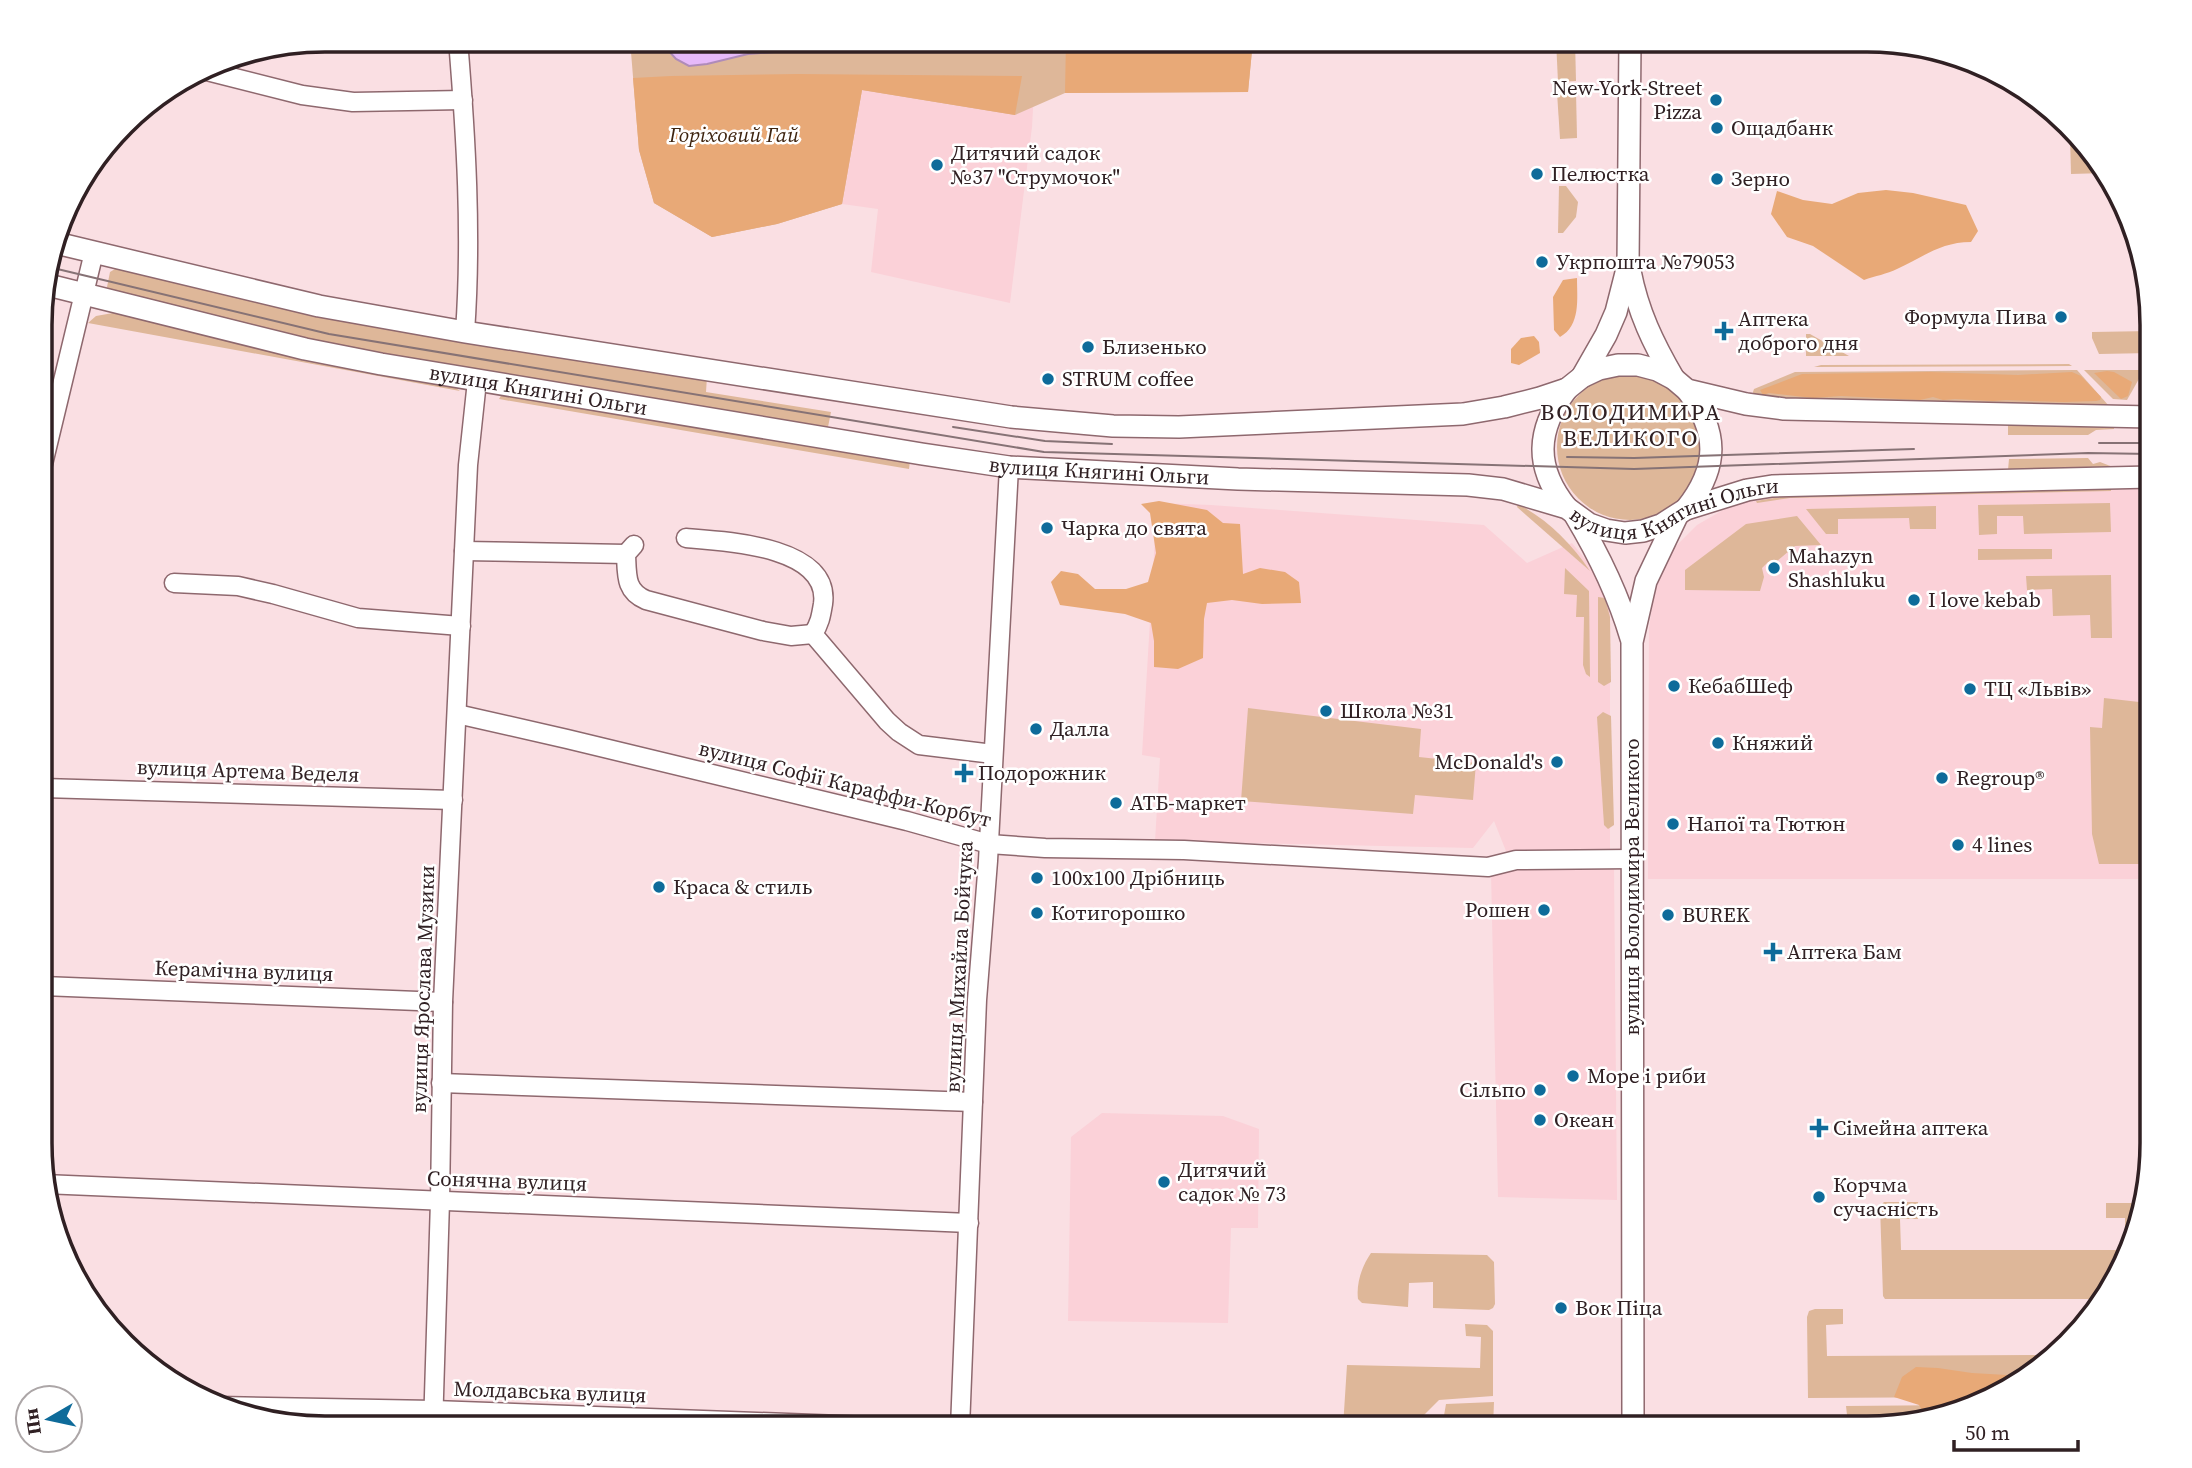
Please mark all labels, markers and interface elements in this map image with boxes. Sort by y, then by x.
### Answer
place label: New-York-Street Pizza [1552,73,1702,126]
marker: New-York-Street Pizza [1708,92,1724,108]
place label: Ощадбанк [1731,113,1834,142]
park label: Горіховий Гай [668,120,799,149]
marker: Ощадбанк [1709,120,1725,136]
place label: Дитячий садок №37 "Струмочок" [950,138,1120,191]
marker: Дитячий садок №37 "Струмочок" [929,157,945,173]
place label: Пелюстка [1551,159,1650,188]
place label: Зерно [1731,164,1790,193]
marker: Пелюстка [1529,166,1545,182]
marker: Зерно [1709,171,1725,187]
place label: Укрпошта №79053 [1556,247,1735,276]
marker: Укрпошта №79053 [1534,254,1550,270]
place label: Формула Пива [1904,302,2047,331]
place label: Аптека доброго дня [1738,304,1859,357]
marker: Формула Пива [2053,309,2069,325]
marker: Аптека доброго дня [1716,323,1732,339]
place label: Близенько [1102,332,1207,361]
marker: Близенько [1080,339,1096,355]
street label: вулиця Княгині Ольги [427,357,650,422]
place label: STRUM coffee [1062,364,1194,393]
marker: STRUM coffee [1040,371,1056,387]
district label: ВОЛОДИМИРА ВЕЛИКОГО [1540,396,1722,454]
street label: вулиця Княгині Ольги [987,449,1210,491]
street label: вулиця Княгині Ольги [1564,471,1779,547]
place label: Чарка до свята [1061,513,1207,542]
marker: Чарка до свята [1039,520,1055,536]
place label: Mahazyn Shashluku [1788,541,1885,594]
marker: Mahazyn Shashluku [1766,560,1782,576]
place label: I love kebab [1928,585,2041,614]
marker: I love kebab [1906,592,1922,608]
place label: КебабШеф [1688,671,1793,700]
place label: ТЦ «Львів» [1984,674,2091,703]
marker: КебабШеф [1666,678,1682,694]
marker: ТЦ «Львів» [1962,681,1978,697]
place label: Школа №31 [1340,696,1454,725]
marker: Школа №31 [1318,703,1334,719]
place label: Далла [1050,714,1110,743]
marker: Далла [1028,721,1044,737]
place label: Княжий [1732,728,1813,757]
street label: вулиця Софії Караффи-Корбут [696,733,995,834]
marker: Княжий [1710,735,1726,751]
street label: вулиця Володимира Великого [1617,738,1646,1036]
place label: McDonald's [1435,747,1543,776]
street label: вулиця Артема Веделя [136,752,360,789]
marker: McDonald's [1549,754,1565,770]
place label: Подорожник [978,758,1106,787]
place label: Regroup® [1956,763,2045,792]
marker: Подорожник [956,765,972,781]
marker: Regroup® [1934,770,1950,786]
place label: АТБ-маркет [1130,788,1246,817]
marker: АТБ-маркет [1108,795,1124,811]
place label: Напої та Тютюн [1687,809,1846,838]
marker: Напої та Тютюн [1665,816,1681,832]
place label: 4 lines [1972,830,2032,859]
marker: 4 lines [1950,837,1966,853]
street label: вулиця Михайла Бойчука [937,840,980,1094]
place label: 100х100 Дрібниць [1051,863,1225,892]
street label: вулиця Ярослава Музики [404,865,441,1113]
marker: 100х100 Дрібниць [1029,870,1045,886]
place label: Краса & стиль [673,872,812,901]
marker: Краса & стиль [651,879,667,895]
place label: Рошен [1465,895,1530,924]
place label: Котигорошко [1051,898,1185,927]
place label: BUREK [1682,900,1750,929]
marker: Рошен [1536,902,1552,918]
marker: Котигорошко [1029,905,1045,921]
marker: BUREK [1660,907,1676,923]
place label: Аптека Бам [1787,937,1902,966]
marker: Аптека Бам [1765,944,1781,960]
street label: Керамічна вулиця [154,953,334,988]
place label: Море і риби [1587,1061,1706,1090]
marker: Море і риби [1565,1068,1581,1084]
place label: Сільпо [1459,1075,1526,1104]
marker: Сільпо [1532,1082,1548,1098]
place label: Океан [1554,1105,1614,1134]
marker: Океан [1532,1112,1548,1128]
place label: Сімейна аптека [1833,1113,1989,1142]
marker: Сімейна аптека [1811,1120,1827,1136]
place label: Дитячий садок № 73 [1178,1155,1286,1208]
street label: Сонячна вулиця [426,1163,588,1198]
place label: Корчма сучасність [1833,1170,1938,1223]
marker: Дитячий садок № 73 [1156,1174,1172,1190]
marker: Корчма сучасність [1811,1189,1827,1205]
place label: Вок Піца [1575,1293,1663,1322]
marker: Вок Піца [1553,1300,1569,1316]
street label: Молдавська вулиця [453,1374,647,1409]
north arrow [14,1384,84,1454]
text: Пн [17,1406,47,1437]
scale bar [1954,1408,2078,1452]
text: 50 m [1965,1418,2010,1447]

